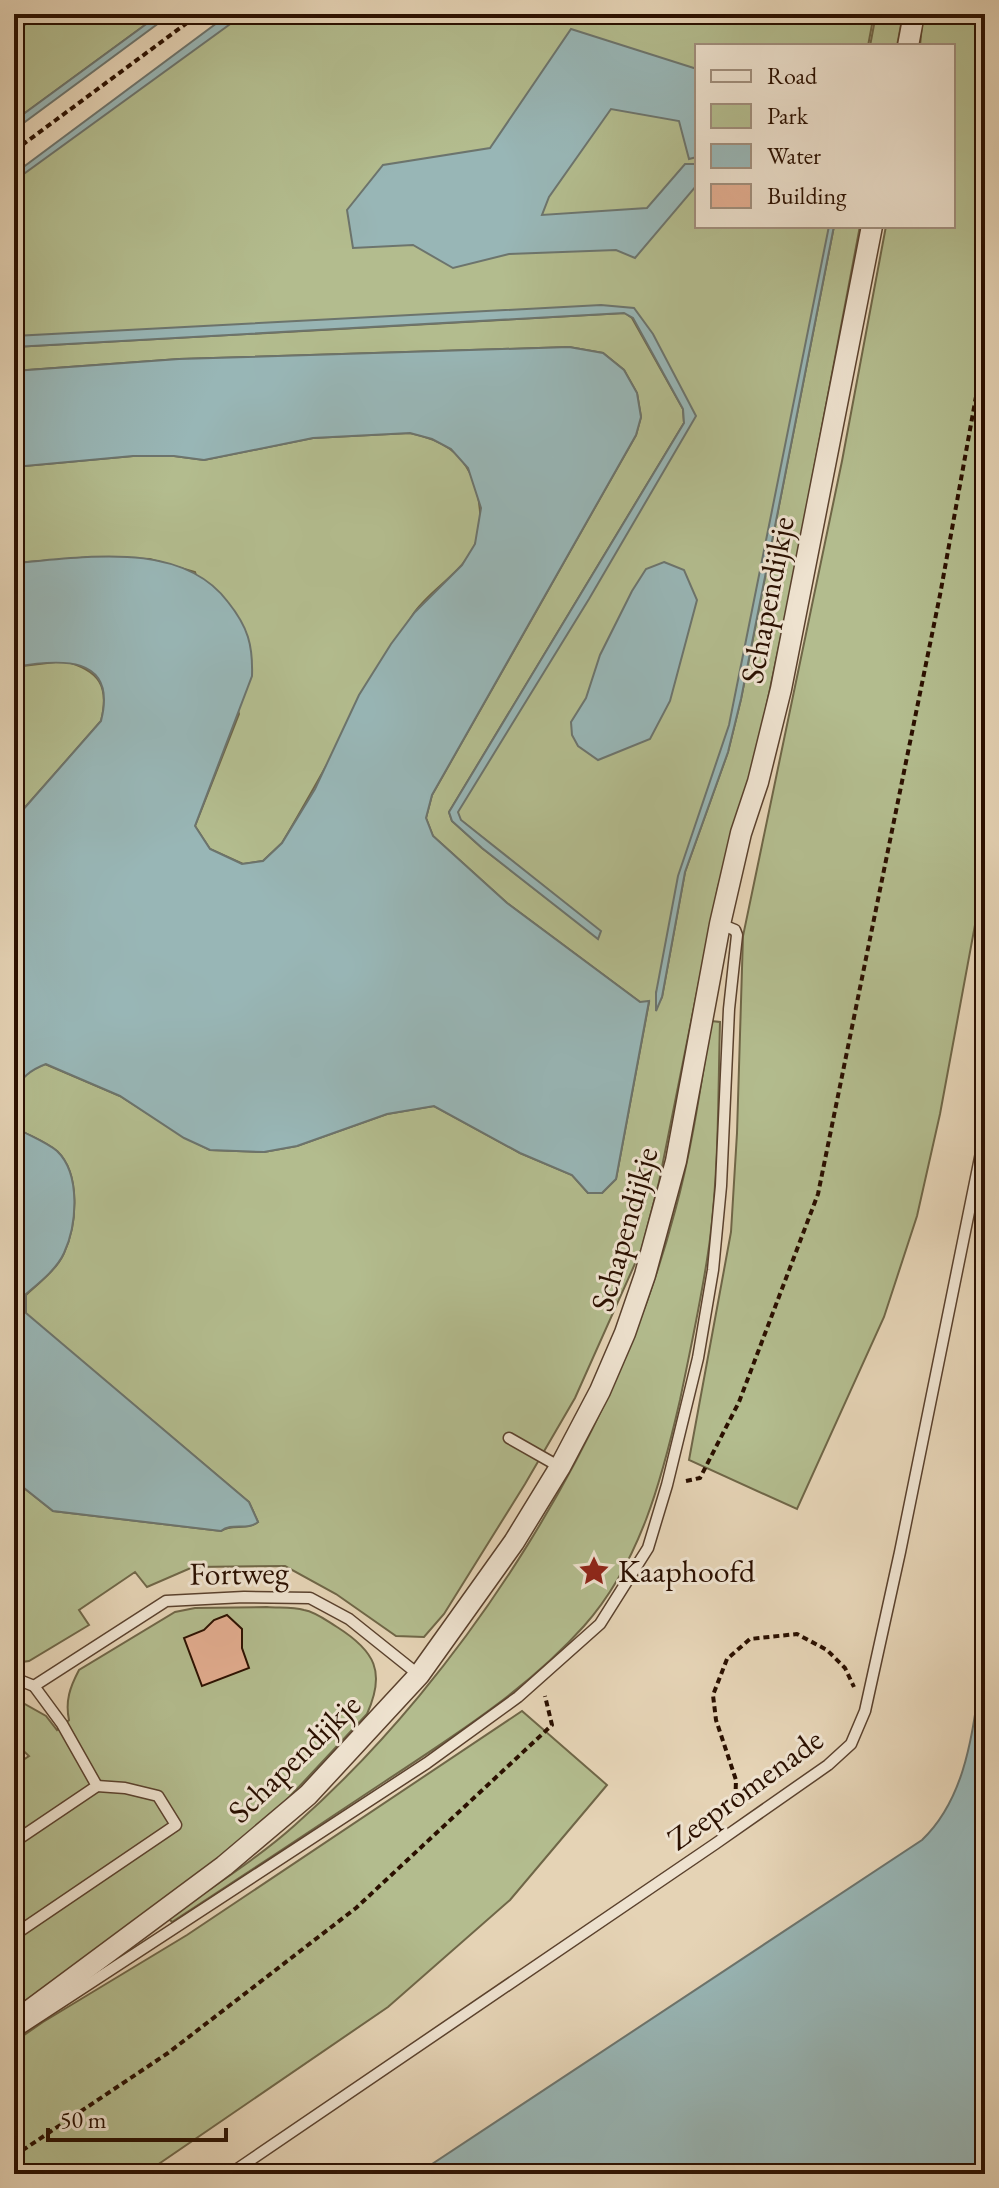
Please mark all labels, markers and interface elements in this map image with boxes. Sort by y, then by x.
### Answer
legend [695,44,955,228]
text: Road [767,60,818,91]
text: Park [767,100,809,131]
text: Water [767,140,821,171]
text: Building [767,180,847,211]
street label: Schapendijkje [730,513,804,687]
street label: Schapendijkje [581,1142,667,1316]
place label: Kaaphoofd [618,1550,756,1592]
street label: Fortweg [189,1551,290,1595]
place icon: Kaaphoofd [577,1554,611,1588]
street label: Schapendijkje [219,1684,369,1832]
street label: Zeepromenade [659,1718,831,1860]
scale bar [48,2092,226,2142]
text: 50 m [60,2104,107,2135]

